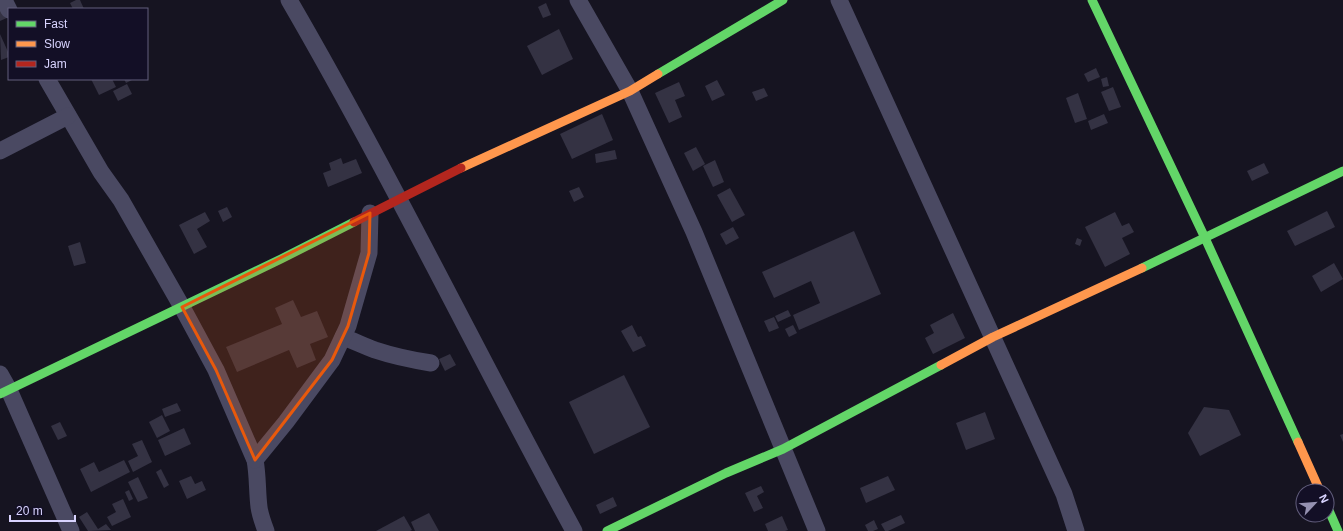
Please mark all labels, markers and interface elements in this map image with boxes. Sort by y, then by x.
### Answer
legend [8,8,148,80]
text: Fast [44,17,68,31]
text: Slow [44,37,70,51]
text: Jam [44,57,67,71]
north arrow [1295,483,1335,523]
text: N [1317,492,1331,505]
scale bar [10,497,75,523]
text: 20 m [16,504,43,518]

